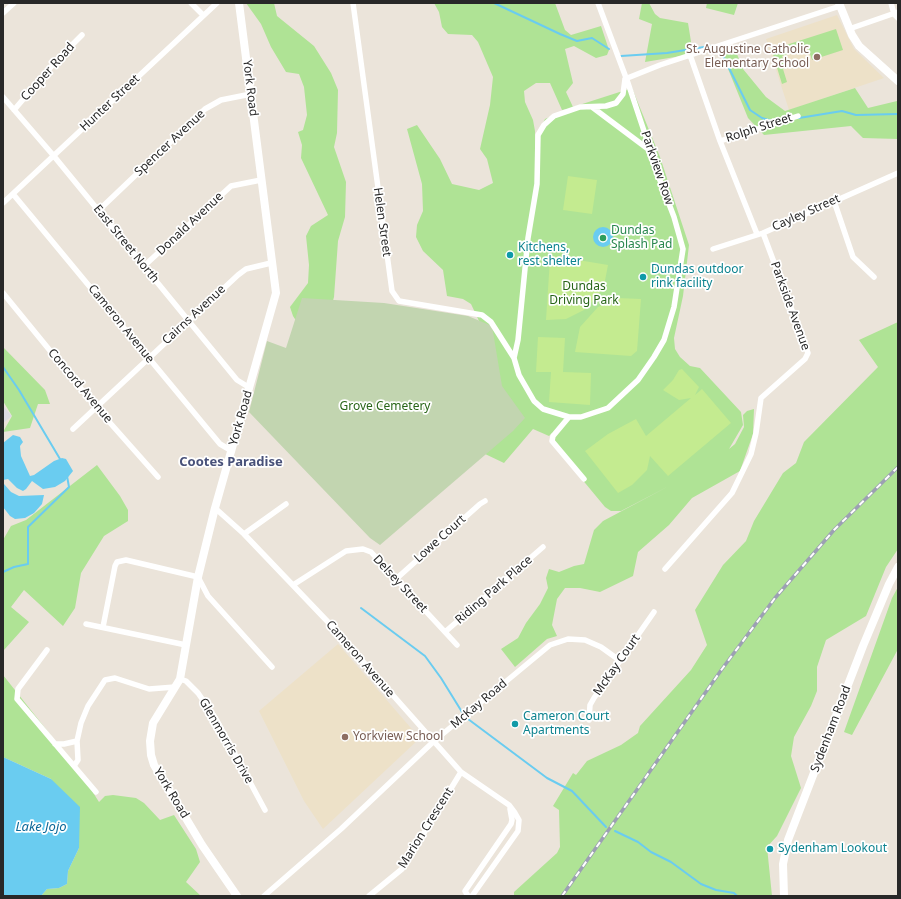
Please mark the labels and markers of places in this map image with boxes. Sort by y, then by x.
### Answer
place label: St. Augustine Catholic Elementary School [686,43,809,71]
marker: St. Augustine Catholic Elementary School [812,52,822,62]
place label: Dundas Splash Pad [611,224,672,252]
marker: Dundas Splash Pad [598,233,608,243]
place label: Kitchens, rest shelter [518,241,582,269]
marker: Kitchens, rest shelter [505,250,515,260]
place label: Dundas outdoor rink facility [651,263,743,291]
marker: Dundas outdoor rink facility [638,272,648,282]
place label: Cameron Court Apartments [523,710,609,738]
marker: Cameron Court Apartments [510,719,520,729]
place label: Yorkview School [353,730,443,744]
marker: Yorkview School [340,732,350,742]
place label: Sydenham Lookout [778,842,887,856]
marker: Sydenham Lookout [765,844,775,854]

